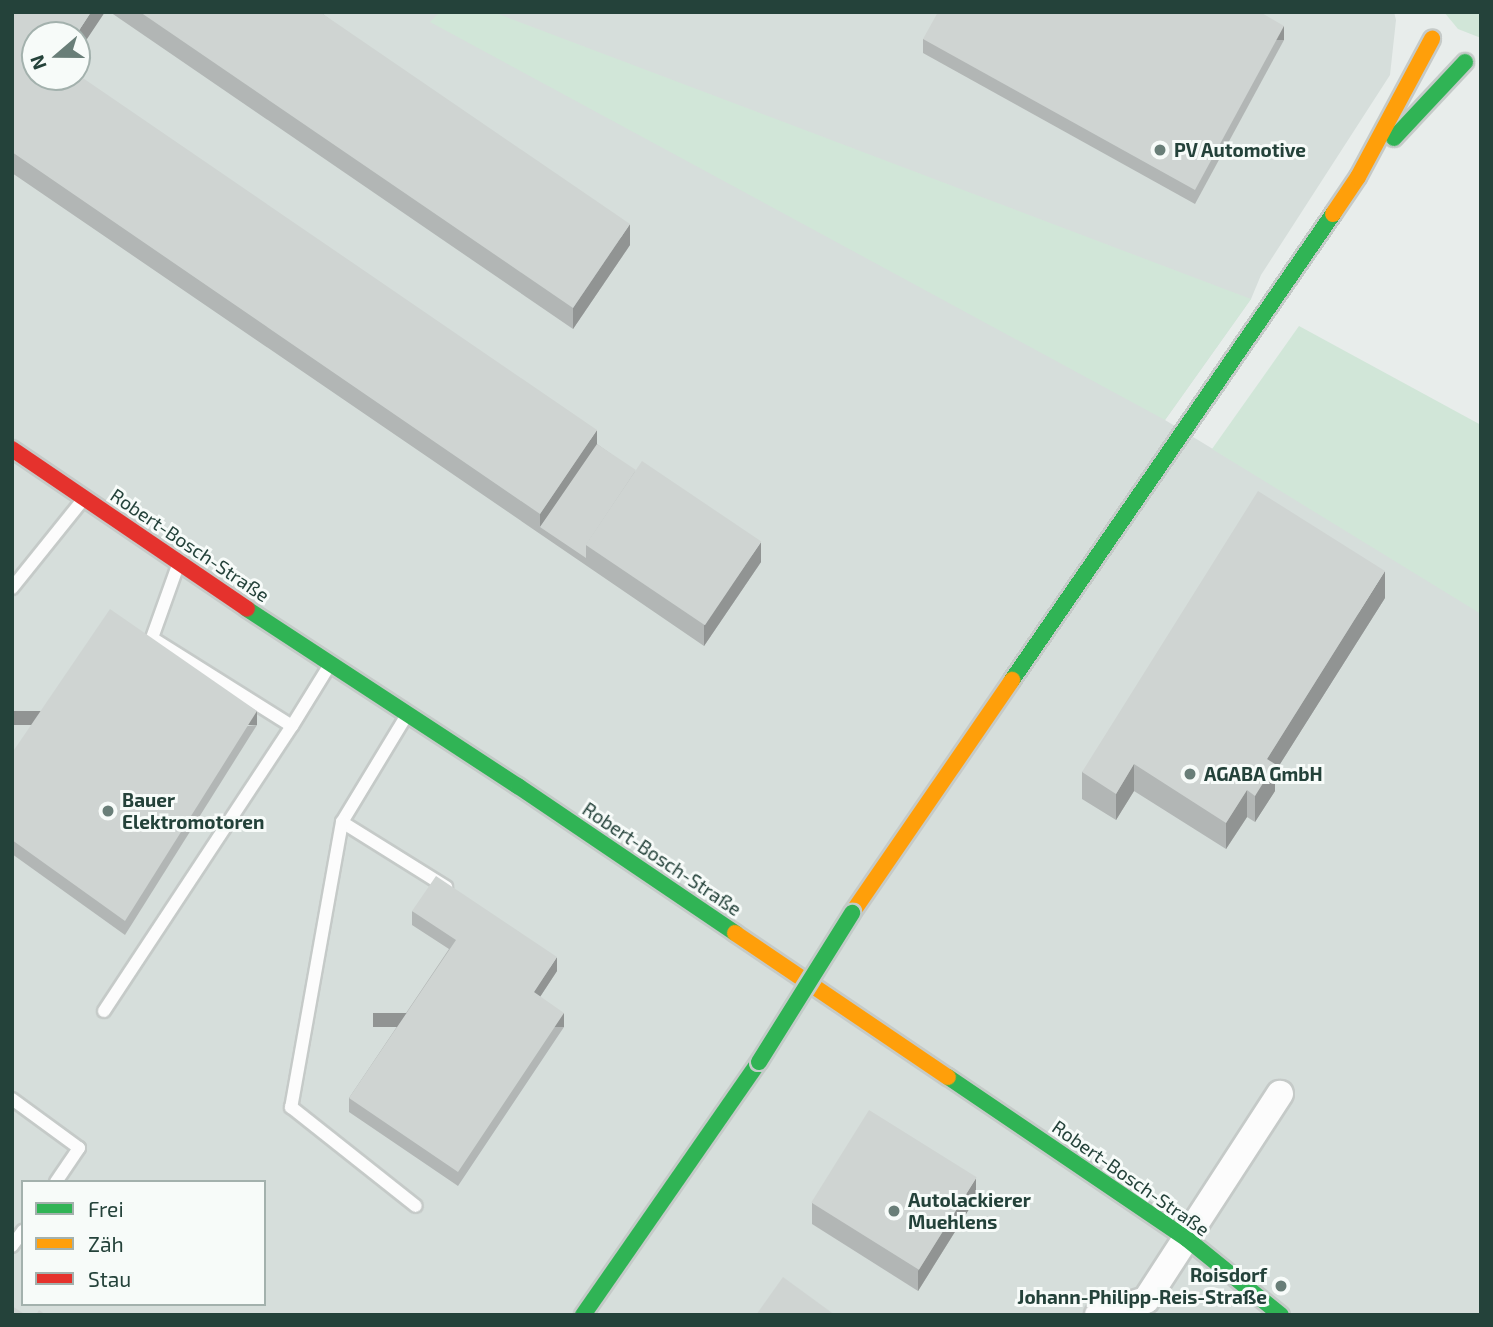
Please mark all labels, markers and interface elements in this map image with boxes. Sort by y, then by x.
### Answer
north arrow [21,21,91,91]
text: N [25,52,51,73]
place label: PV Automotive [1174,139,1307,161]
marker: PV Automotive [1152,142,1168,158]
street label: Robert-Bosch-Straße [106,483,274,607]
place label: AGABA GmbH [1204,763,1323,785]
marker: AGABA GmbH [1182,766,1198,782]
place label: Bauer Elektromotoren [122,789,264,833]
street label: Robert-Bosch-Straße [578,797,746,921]
marker: Bauer Elektromotoren [100,803,116,819]
street label: Robert-Bosch-Straße [1048,1115,1214,1241]
legend [21,1180,266,1306]
place label: Autolackierer Muehlens [908,1189,1031,1233]
text: Frei [88,1196,124,1221]
marker: Autolackierer Muehlens [886,1203,902,1219]
text: Zäh [88,1231,124,1256]
place label: Roisdorf Johann-Philipp-Reis-Straße [1017,1264,1267,1308]
text: Stau [88,1266,131,1291]
marker: Roisdorf Johann-Philipp-Reis-Straße [1273,1278,1289,1294]

